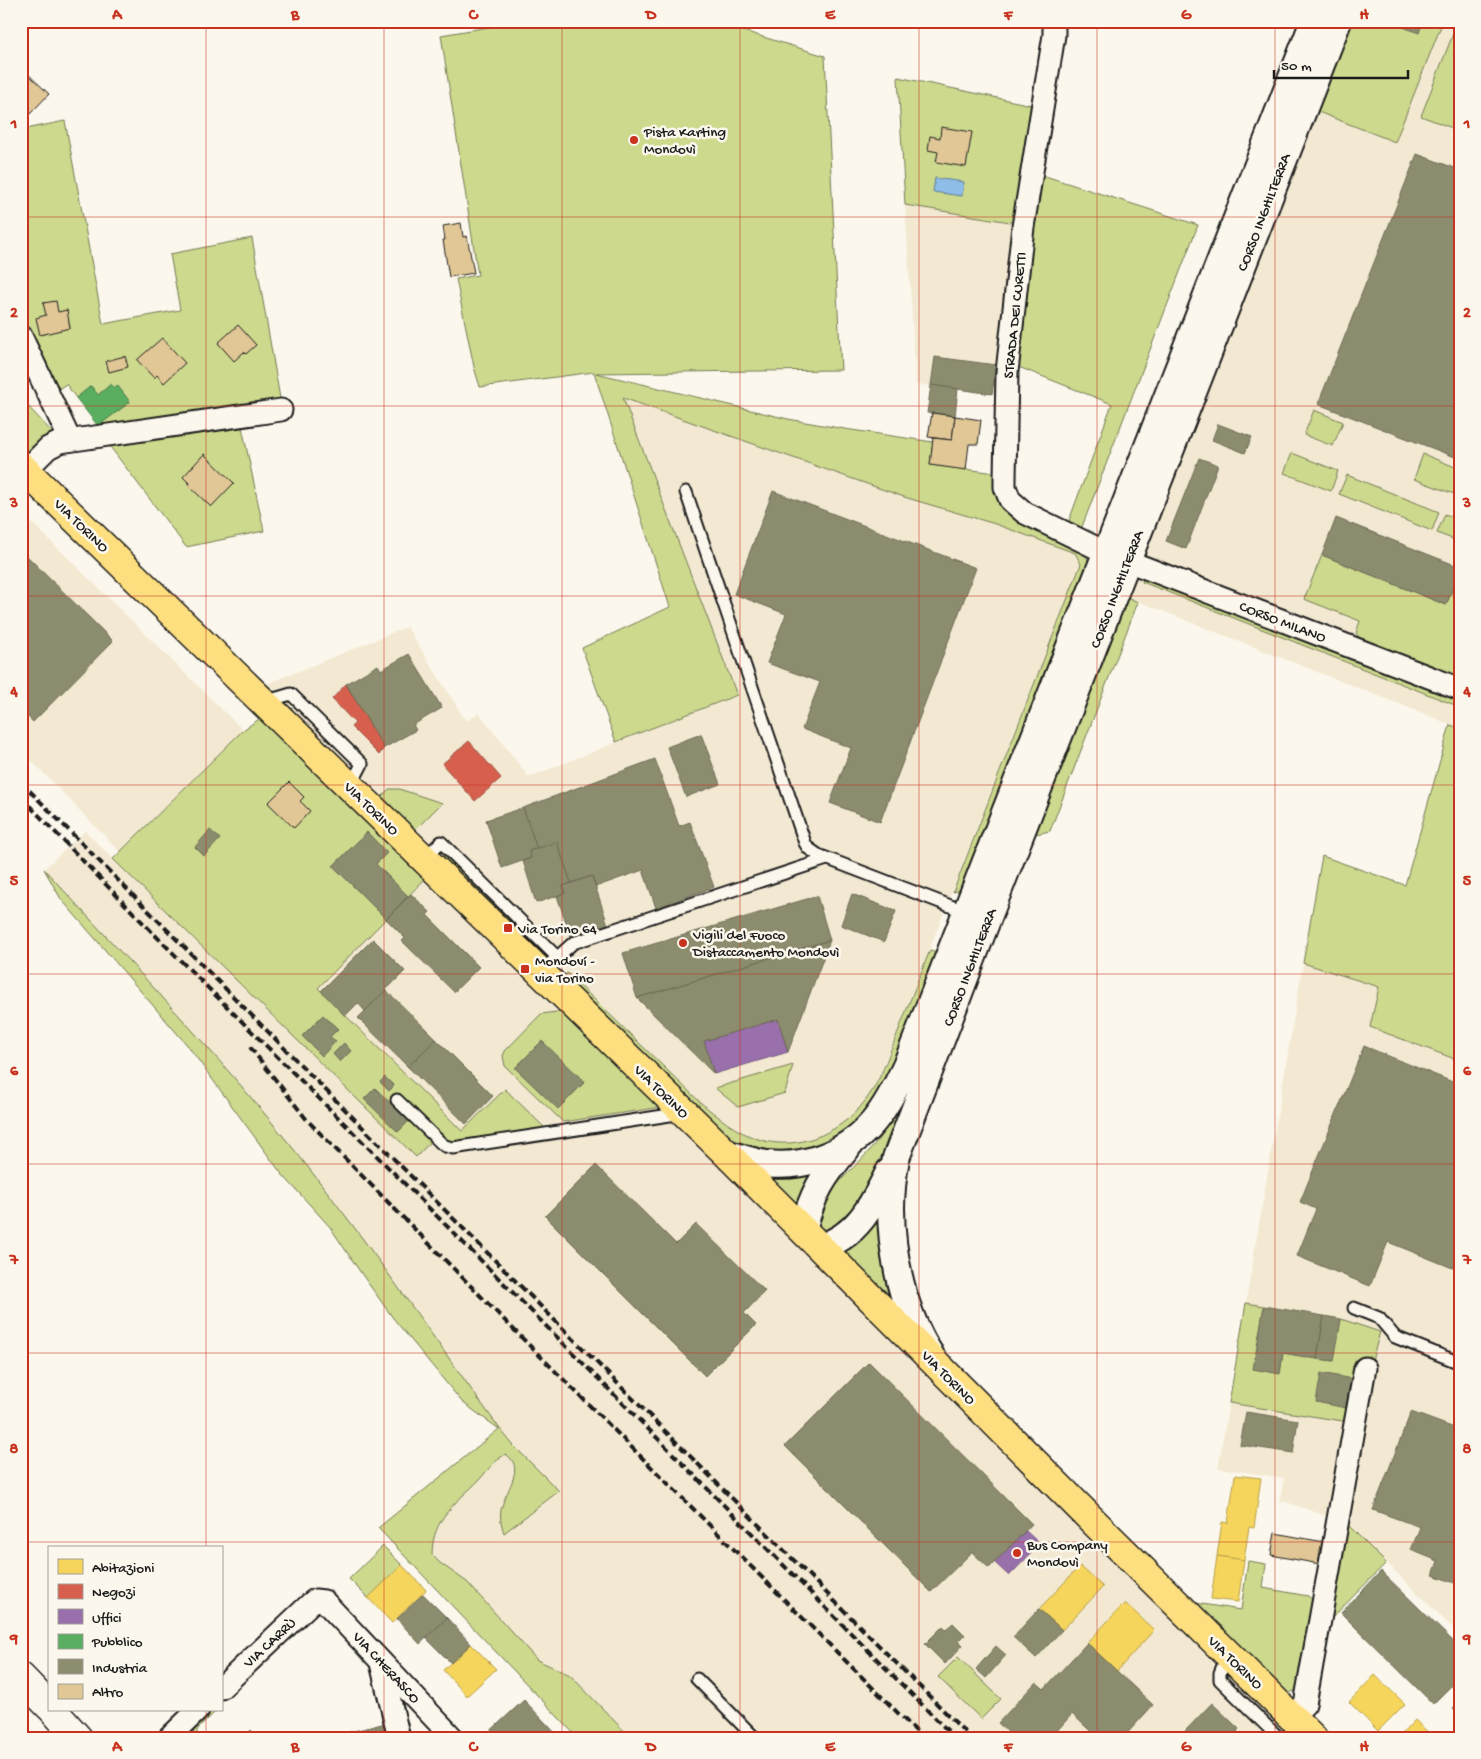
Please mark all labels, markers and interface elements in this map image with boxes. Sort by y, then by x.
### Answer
text: A [111,7,123,26]
text: B [290,7,300,26]
text: C [468,7,479,26]
text: D [644,7,657,26]
text: E [825,7,836,26]
text: F [1003,7,1014,26]
text: G [1181,7,1192,26]
text: H [1359,7,1369,26]
scale bar [1274,48,1407,80]
text: 50 m [1281,58,1312,76]
text: 1 [10,116,17,135]
text: 1 [1463,116,1470,135]
place label: Pista Karting Mondovì [643,124,726,159]
marker: Pista Karting Mondovì [628,134,640,146]
street label: CORSO INGHILTERRA [1234,150,1296,274]
street label: STRADA DEI CURETTI [1000,251,1032,379]
text: 2 [10,305,18,324]
text: 2 [1463,305,1471,324]
text: 3 [9,495,18,514]
street label: VIA TORINO [49,495,112,557]
text: 3 [1462,495,1471,514]
street label: CORSO INGHILTERRA [1087,527,1149,651]
street label: CORSO MILANO [1236,598,1328,648]
text: 4 [9,684,18,703]
text: 4 [1462,684,1471,703]
street label: VIA TORINO [339,778,402,840]
text: 5 [10,873,19,892]
text: 5 [1463,873,1472,892]
street label: CORSO INGHILTERRA [940,905,1002,1029]
place label: Via Torino 64 [517,921,597,939]
marker: Via Torino 64 [502,922,514,934]
place label: Vigili del Fuoco Distaccamento Mondovì [692,927,839,962]
marker: Vigili del Fuoco Distaccamento Mondovì [677,937,689,949]
place label: Mondoví - via Torino [535,953,595,988]
marker: Mondoví - via Torino [519,963,531,975]
street label: VIA TORINO [629,1061,692,1123]
text: 6 [10,1063,19,1082]
text: 6 [1463,1063,1472,1082]
text: 7 [9,1252,19,1271]
text: 7 [1462,1252,1472,1271]
street label: VIA TORINO [916,1347,978,1409]
text: 8 [10,1441,19,1460]
text: 8 [1463,1441,1472,1460]
place label: Bus Company Mondovì [1026,1537,1108,1572]
legend [48,1546,222,1712]
marker: Bus Company Mondovì [1011,1547,1023,1559]
text: Abitazioni [92,1560,155,1578]
text: Negozi [92,1584,136,1602]
text: Uffici [92,1610,121,1628]
street label: VIA CARRÙ [239,1614,301,1673]
street label: VIA CHERASCO [347,1628,423,1708]
text: 9 [9,1631,18,1650]
text: 9 [1462,1631,1471,1650]
street label: VIA TORINO [1203,1632,1266,1694]
text: Pubblico [91,1634,143,1652]
text: Industria [92,1660,148,1678]
text: Altro [92,1684,124,1702]
text: A [111,1739,123,1758]
text: B [290,1739,300,1758]
text: C [468,1739,479,1758]
text: D [644,1739,657,1758]
text: E [825,1739,836,1758]
text: F [1003,1739,1014,1758]
text: G [1181,1739,1192,1758]
text: H [1359,1739,1369,1758]

